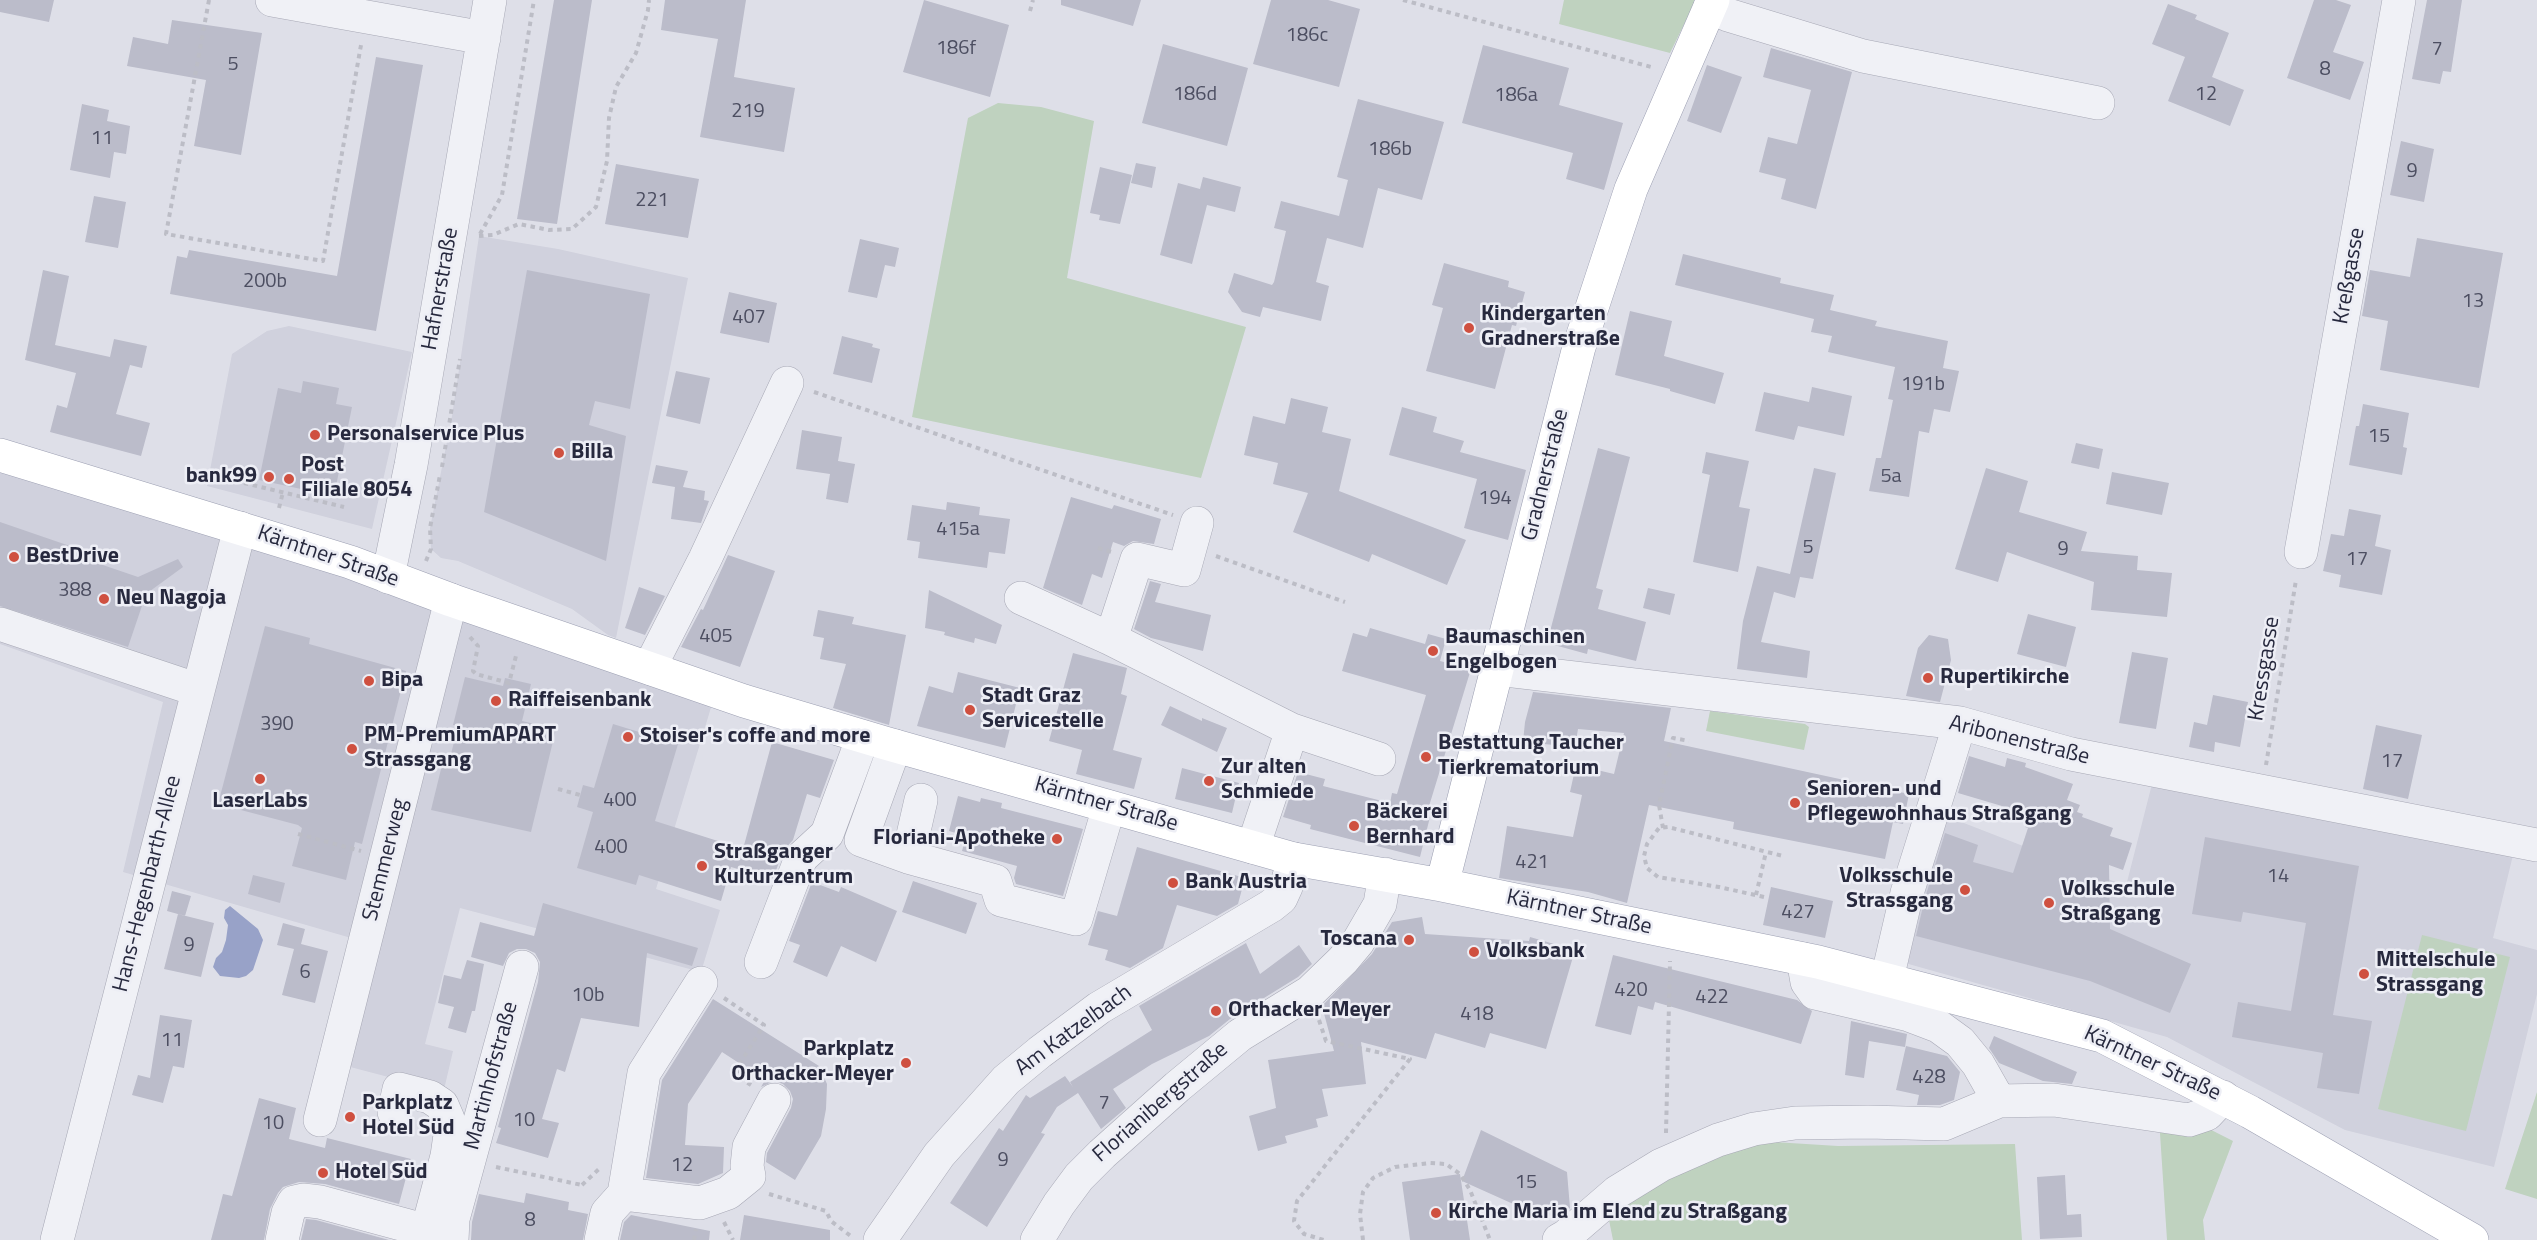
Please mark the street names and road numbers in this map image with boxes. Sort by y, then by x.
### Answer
street label: Hafnerstraße [417,226,465,352]
street label: Kreßgasse [2329,226,2371,326]
street label: Gradnerstraße [1517,406,1575,544]
street label: Kärntner Straße [254,520,402,594]
street label: Kressgasse [2244,615,2286,723]
street label: Aribonenstraße [1946,711,2092,771]
street label: Kärntner Straße [1031,772,1181,838]
street label: Hans-Hegenbarth-Allee [108,773,188,995]
street label: Stemmerweg [358,796,414,924]
street label: Kärntner Straße [1504,885,1654,941]
street label: Am Katzelbach [1011,980,1137,1082]
street label: Martinhofstraße [460,999,524,1153]
street label: Kärntner Straße [2079,1021,2225,1107]
street label: Florianibergstraße [1088,1037,1234,1169]

